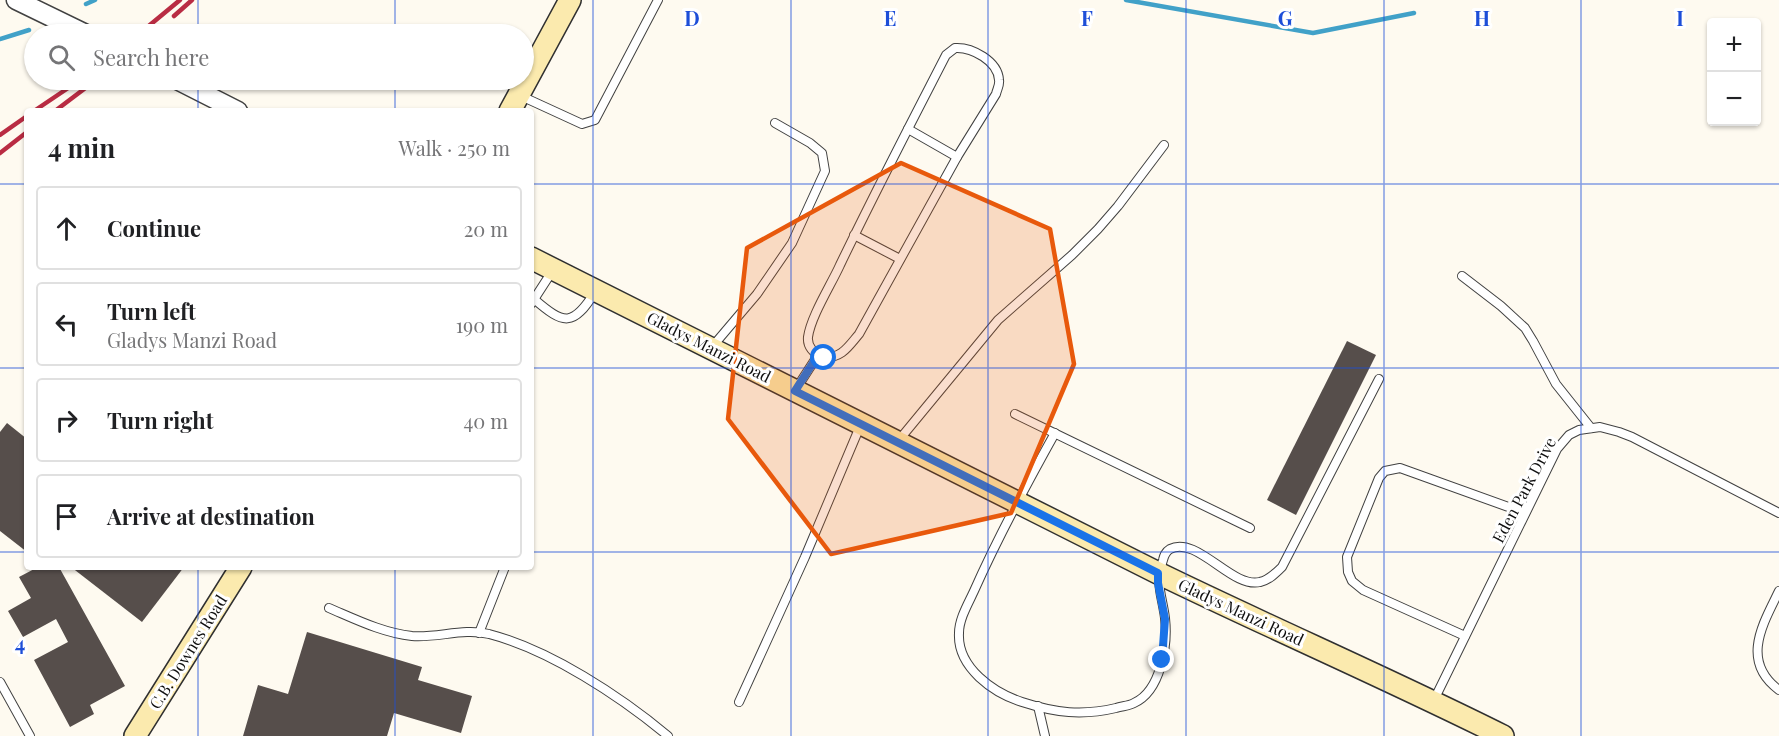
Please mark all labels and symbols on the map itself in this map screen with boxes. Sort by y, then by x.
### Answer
text: D [684,4,700,31]
text: E [884,4,896,31]
text: F [1081,4,1093,31]
text: G [1278,4,1293,31]
text: H [1474,4,1490,31]
text: I [1676,4,1684,31]
street label: Gladys Manzi Road [644,306,775,387]
route start [810,344,836,370]
street label: Eden Park Drive [1487,433,1560,546]
street label: Gladys Manzi Road [1175,573,1307,650]
street label: C.B. Downes Road [144,591,231,713]
text: 4 [15,629,25,656]
route end [1148,646,1174,672]

